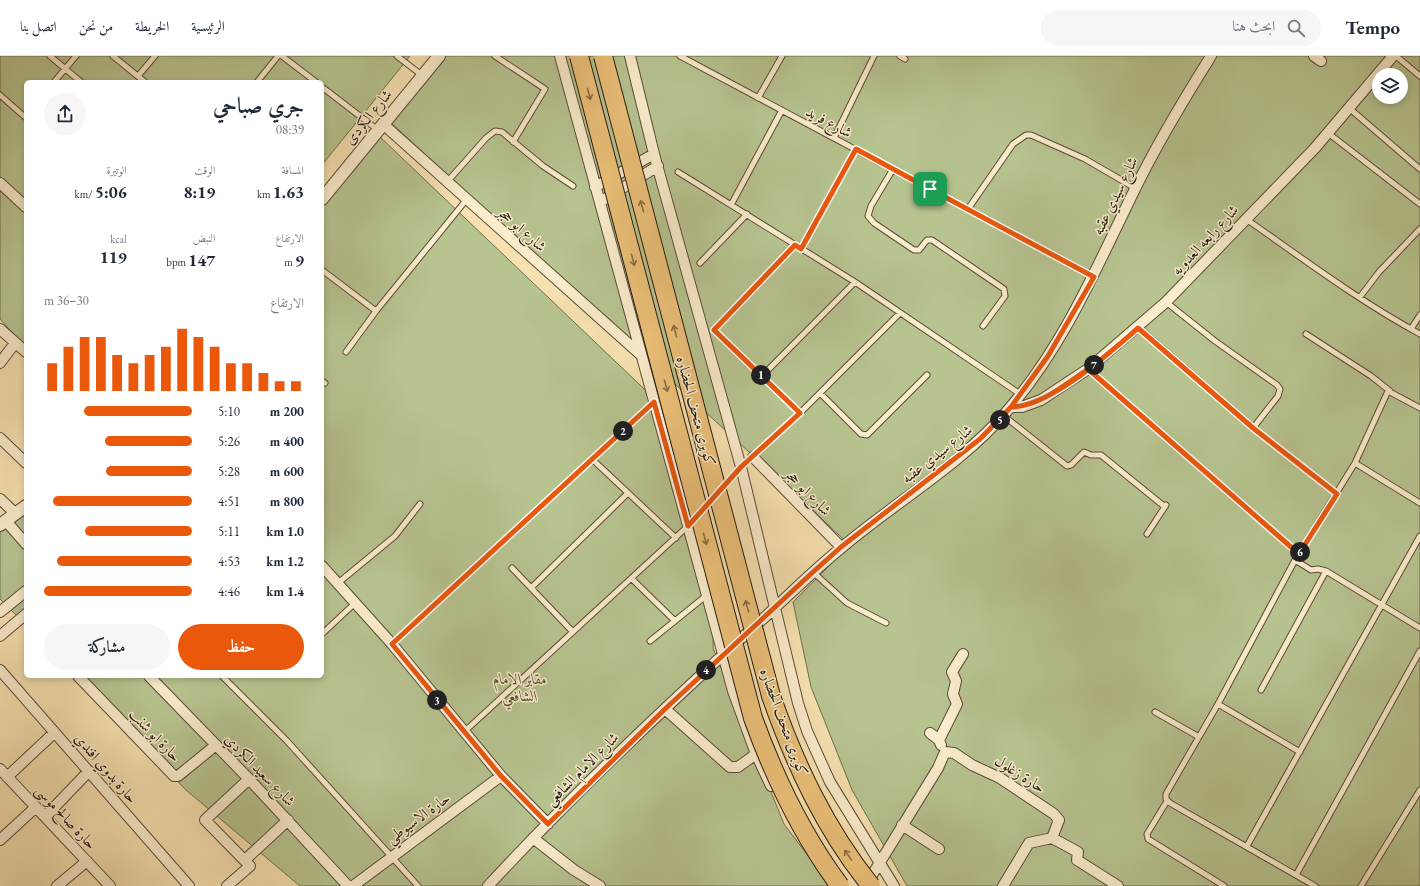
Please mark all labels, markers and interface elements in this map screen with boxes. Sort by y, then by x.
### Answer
search box [1041,10,1321,46]
text: Tempo [1345,15,1400,40]
text: ابحث هنا [1232,16,1275,35]
text: اتصل بنا [20,17,57,35]
text: من نحن [79,17,113,35]
text: الخريطة [135,17,169,35]
text: الرئيسية [191,17,225,35]
icon: search [1285,17,1307,39]
map controls [1372,68,1408,104]
button: layers [1372,68,1408,104]
street label: شارع الكردى [340,85,399,151]
one-way arrow [586,87,593,100]
text: جري صباحي [213,91,304,120]
button: share [44,93,86,135]
street label: شارع فريد [801,102,856,145]
text: 08:39 [276,121,304,138]
street label: شارع سيدي عقبه [1087,153,1145,240]
text: الوتيرة [106,163,127,177]
text: الوقت [194,163,215,177]
text: المسافة [282,163,304,177]
pin [913,172,947,206]
icon: arrive [919,178,941,200]
text: 5:06 [95,181,127,203]
text: 8:19 [184,181,215,203]
text: 1.63 [273,181,304,203]
text: /km [75,187,95,201]
text: km [257,187,273,201]
one-way arrow [638,199,646,212]
street label: شارع ابو حجر [490,200,551,258]
street label: شارع رابعه العدويه [1167,200,1245,282]
text: النبض [193,231,215,245]
text: الارتفاع [275,231,304,245]
text: kcal [110,232,127,246]
text: 119 [100,246,127,268]
text: 147 [188,249,215,271]
text: 9 [295,249,304,271]
one-way arrow [629,253,637,266]
text: bpm [166,255,188,269]
text: m [284,255,295,269]
text: 30–36 m [44,292,89,309]
text: الارتفاع [270,294,304,311]
one-way arrow [671,325,679,338]
street label: كوبرى متحف الحضاره [673,354,720,468]
pin: 7 [1084,355,1104,375]
text: 7 [1091,358,1097,372]
pin: 1 [751,365,771,385]
text: 1 [758,368,764,382]
one-way arrow [662,379,670,392]
text: 5:10 [218,403,240,420]
text: 200 m [270,403,304,420]
pin: 5 [990,410,1010,430]
text: 5 [997,413,1003,427]
street label: شارع سيدي عقبه [897,420,978,490]
pin: 2 [613,421,633,441]
text: 2 [620,424,626,438]
text: 5:26 [218,433,240,450]
text: 400 m [270,433,304,450]
street label: شارع ابو حجر [777,462,836,522]
text: 5:28 [218,463,240,480]
text: 600 m [270,463,304,480]
text: 4:51 [218,493,240,510]
text: 800 m [270,493,304,510]
text: 5:11 [218,523,240,540]
text: 1.0 km [266,523,304,540]
one-way arrow [702,532,710,545]
pin: 6 [1290,542,1310,562]
text: 6 [1297,545,1303,559]
text: 4:53 [218,553,240,570]
text: 1.2 km [266,553,304,570]
text: 4:46 [218,583,240,600]
text: 1.4 km [266,583,304,600]
one-way arrow [743,600,750,613]
button: مشاركة [44,624,170,670]
button: حفظ [178,624,304,670]
pin: 4 [696,660,716,680]
text: 4 [703,663,709,677]
street label: كوبرى متحف الحضاره [756,665,813,778]
park label: مقابر الامام الشافعي [493,669,547,710]
pin: 3 [427,690,447,710]
text: 3 [434,693,440,707]
street label: حارة ابو شنب [125,704,185,766]
street label: شارع الامام الشافعي [541,728,626,813]
street label: حارة بدوي افندي [68,729,142,809]
street label: شارع سعيد الكردي [218,729,300,813]
street label: حارة زغلول [991,751,1049,797]
street label: حارة صالح موسى [28,780,101,856]
street label: حارة الاسيوطي [382,788,456,851]
one-way arrow [844,849,852,860]

